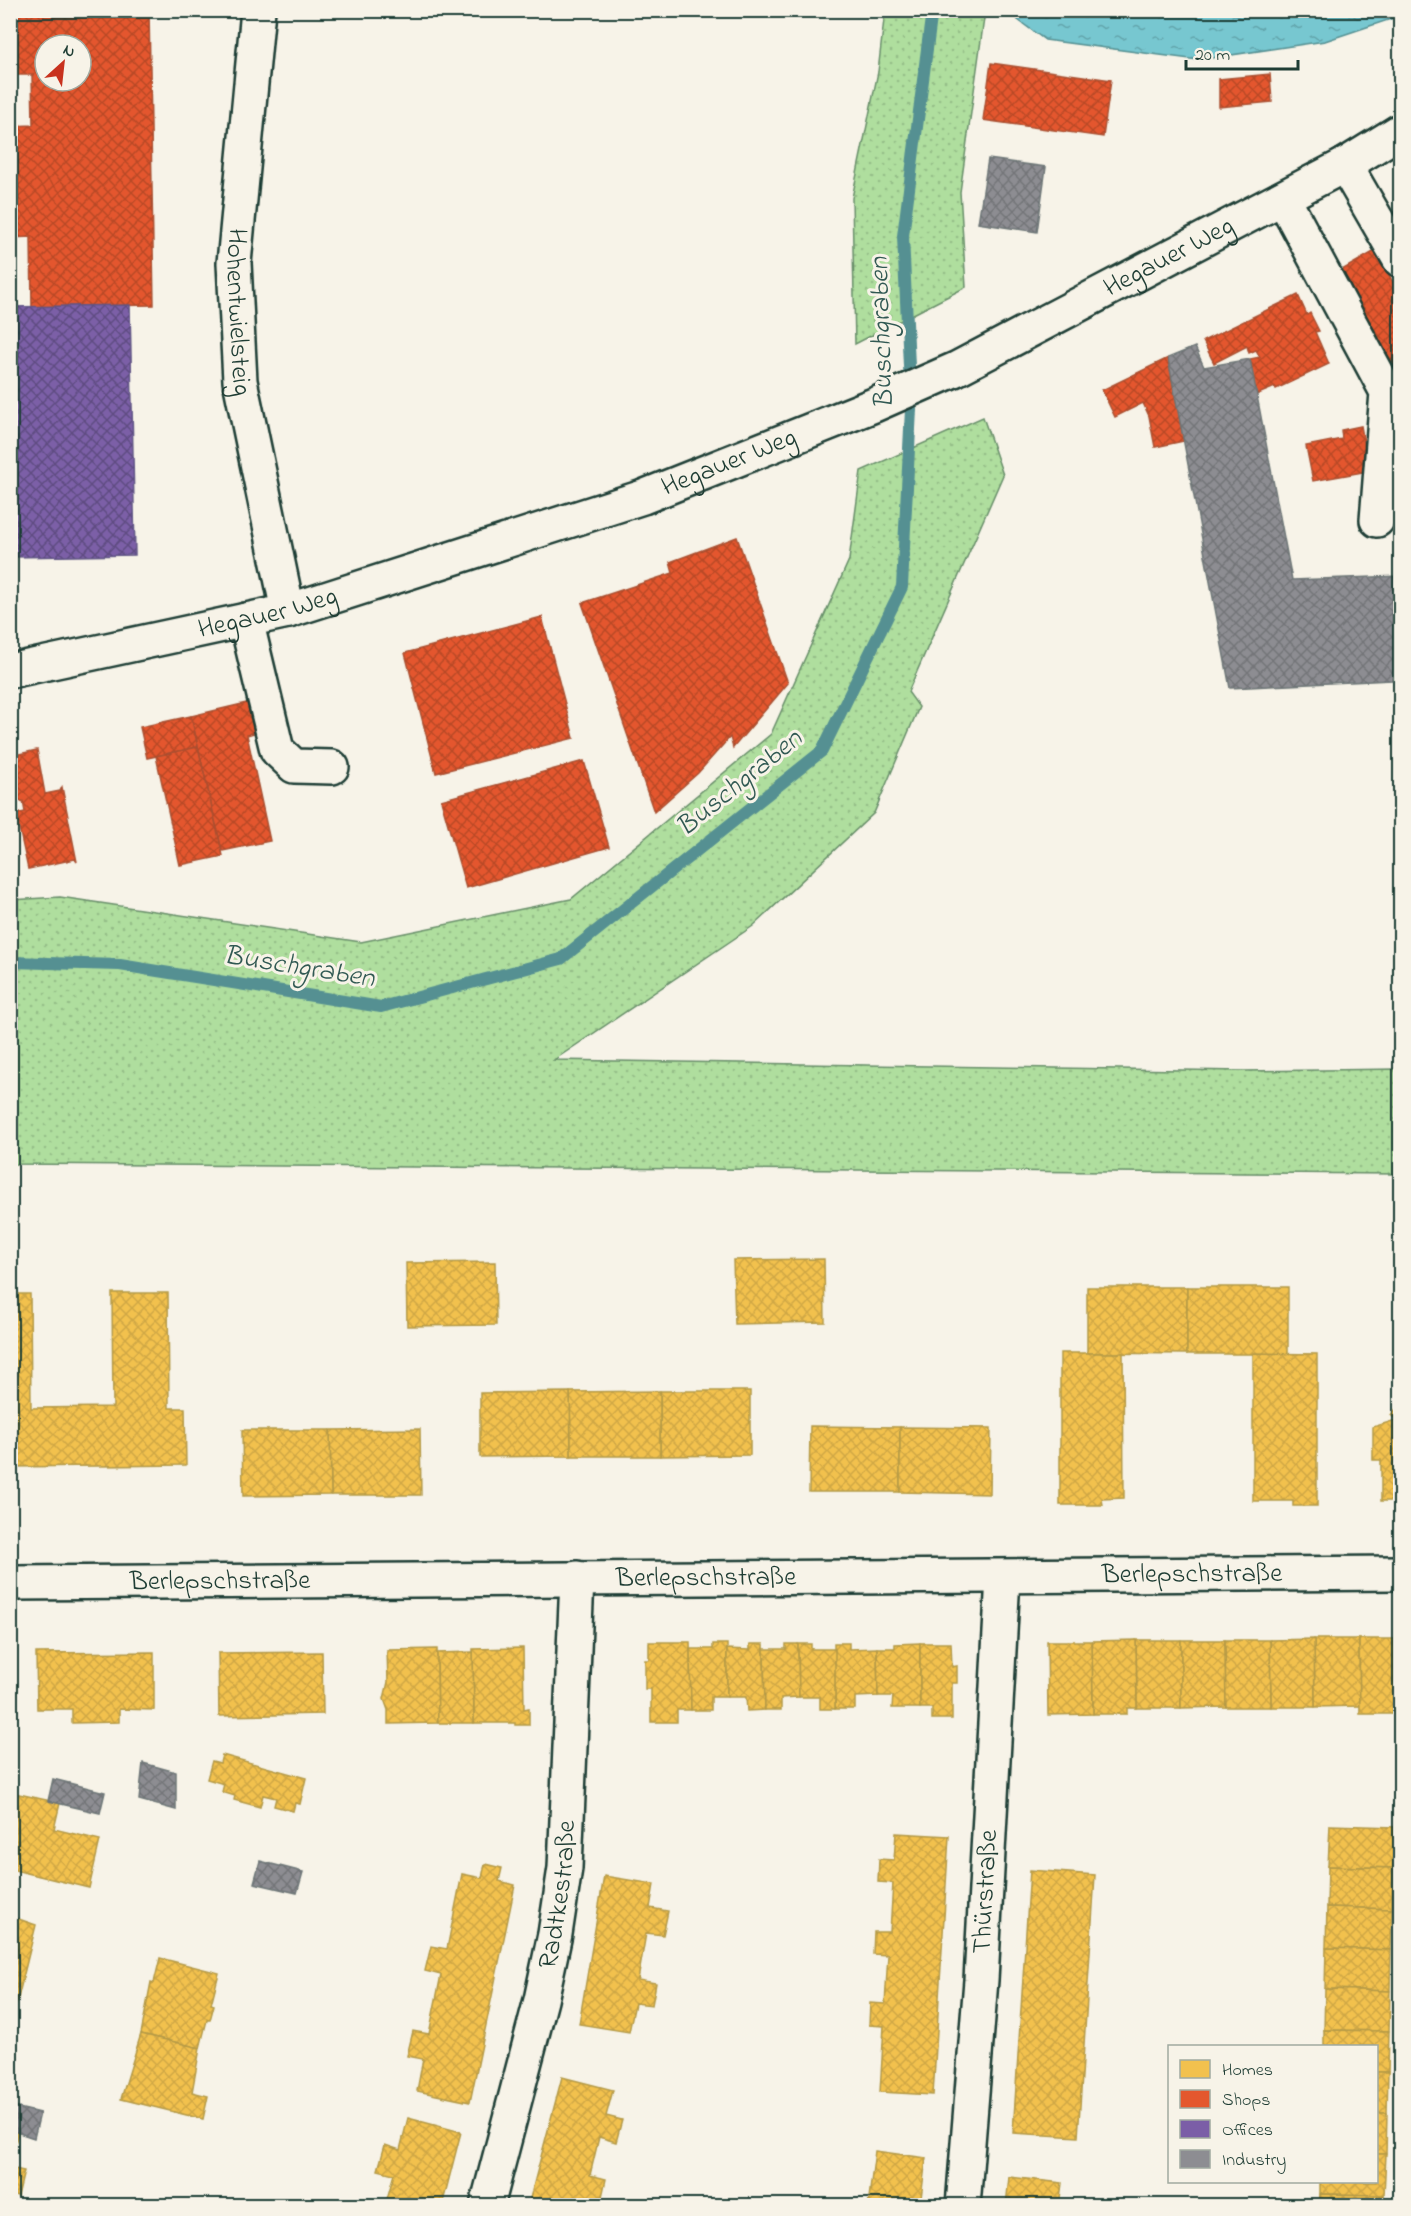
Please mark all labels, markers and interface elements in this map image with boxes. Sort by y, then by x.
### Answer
north arrow [33,33,93,93]
scale bar [1186,33,1298,71]
text: N [59,38,79,65]
text: 20 m [1195,43,1230,69]
street label: Hegauer Weg [1097,207,1241,308]
street label: Hohentwielsteig [214,226,262,399]
water label: Buschgraben [860,255,906,410]
street label: Hegauer Weg [656,418,803,507]
street label: Hegauer Weg [194,577,342,649]
water label: Buschgraben [668,719,813,848]
water label: Buschgraben [221,936,379,1000]
street label: Berlepschstraße [1101,1554,1283,1595]
street label: Berlepschstraße [615,1558,797,1598]
street label: Berlepschstraße [129,1561,311,1602]
street label: Radtkestraße [529,1819,586,1973]
street label: Thürstraße [963,1828,1009,1955]
legend [1168,2045,1378,2183]
text: Homes [1222,2058,1273,2084]
text: Shops [1222,2088,1270,2114]
text: Offices [1222,2118,1273,2144]
text: Industry [1222,2148,1286,2174]

